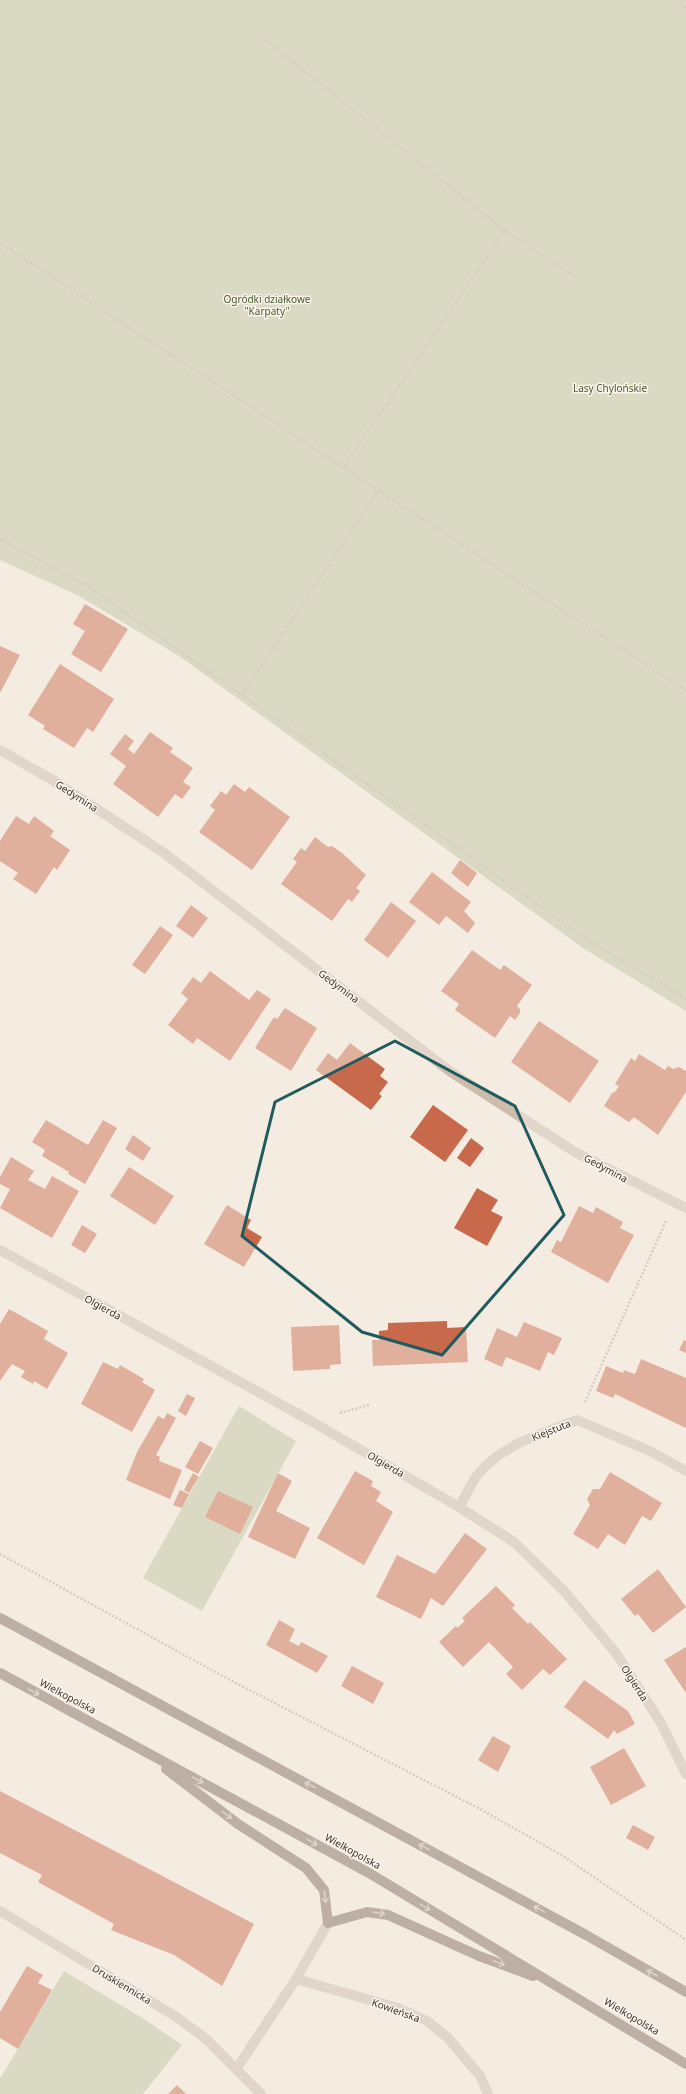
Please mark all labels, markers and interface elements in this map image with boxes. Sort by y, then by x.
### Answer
park label: Ogródki działkowe "Karpaty" [224,292,311,318]
park label: Lasy Chylońskie [573,381,647,395]
street label: Gedymina [53,777,101,815]
street label: Gedymina [316,966,362,1006]
street label: Gedymina [582,1151,630,1185]
street label: Olgierda [82,1291,124,1323]
street label: Kiejstuta [529,1416,573,1444]
street label: Olgierda [365,1448,407,1480]
street label: Olgierda [618,1662,652,1704]
street label: Wielkopolska [37,1675,99,1717]
one-way arrow [28,1688,40,1696]
one-way arrow [192,1777,204,1785]
one-way arrow [304,1781,316,1789]
one-way arrow [222,1811,233,1820]
street label: Wielkopolska [322,1830,384,1872]
one-way arrow [306,1839,318,1847]
one-way arrow [419,1843,431,1850]
one-way arrow [321,1890,329,1903]
one-way arrow [419,1903,431,1911]
one-way arrow [533,1905,545,1913]
one-way arrow [372,1910,385,1918]
one-way arrow [493,1960,505,1968]
street label: Druskiennicka [90,1961,154,2007]
one-way arrow [646,1968,658,1976]
street label: Wielkopolska [602,1994,662,2038]
street label: Kowieńska [370,1995,422,2025]

